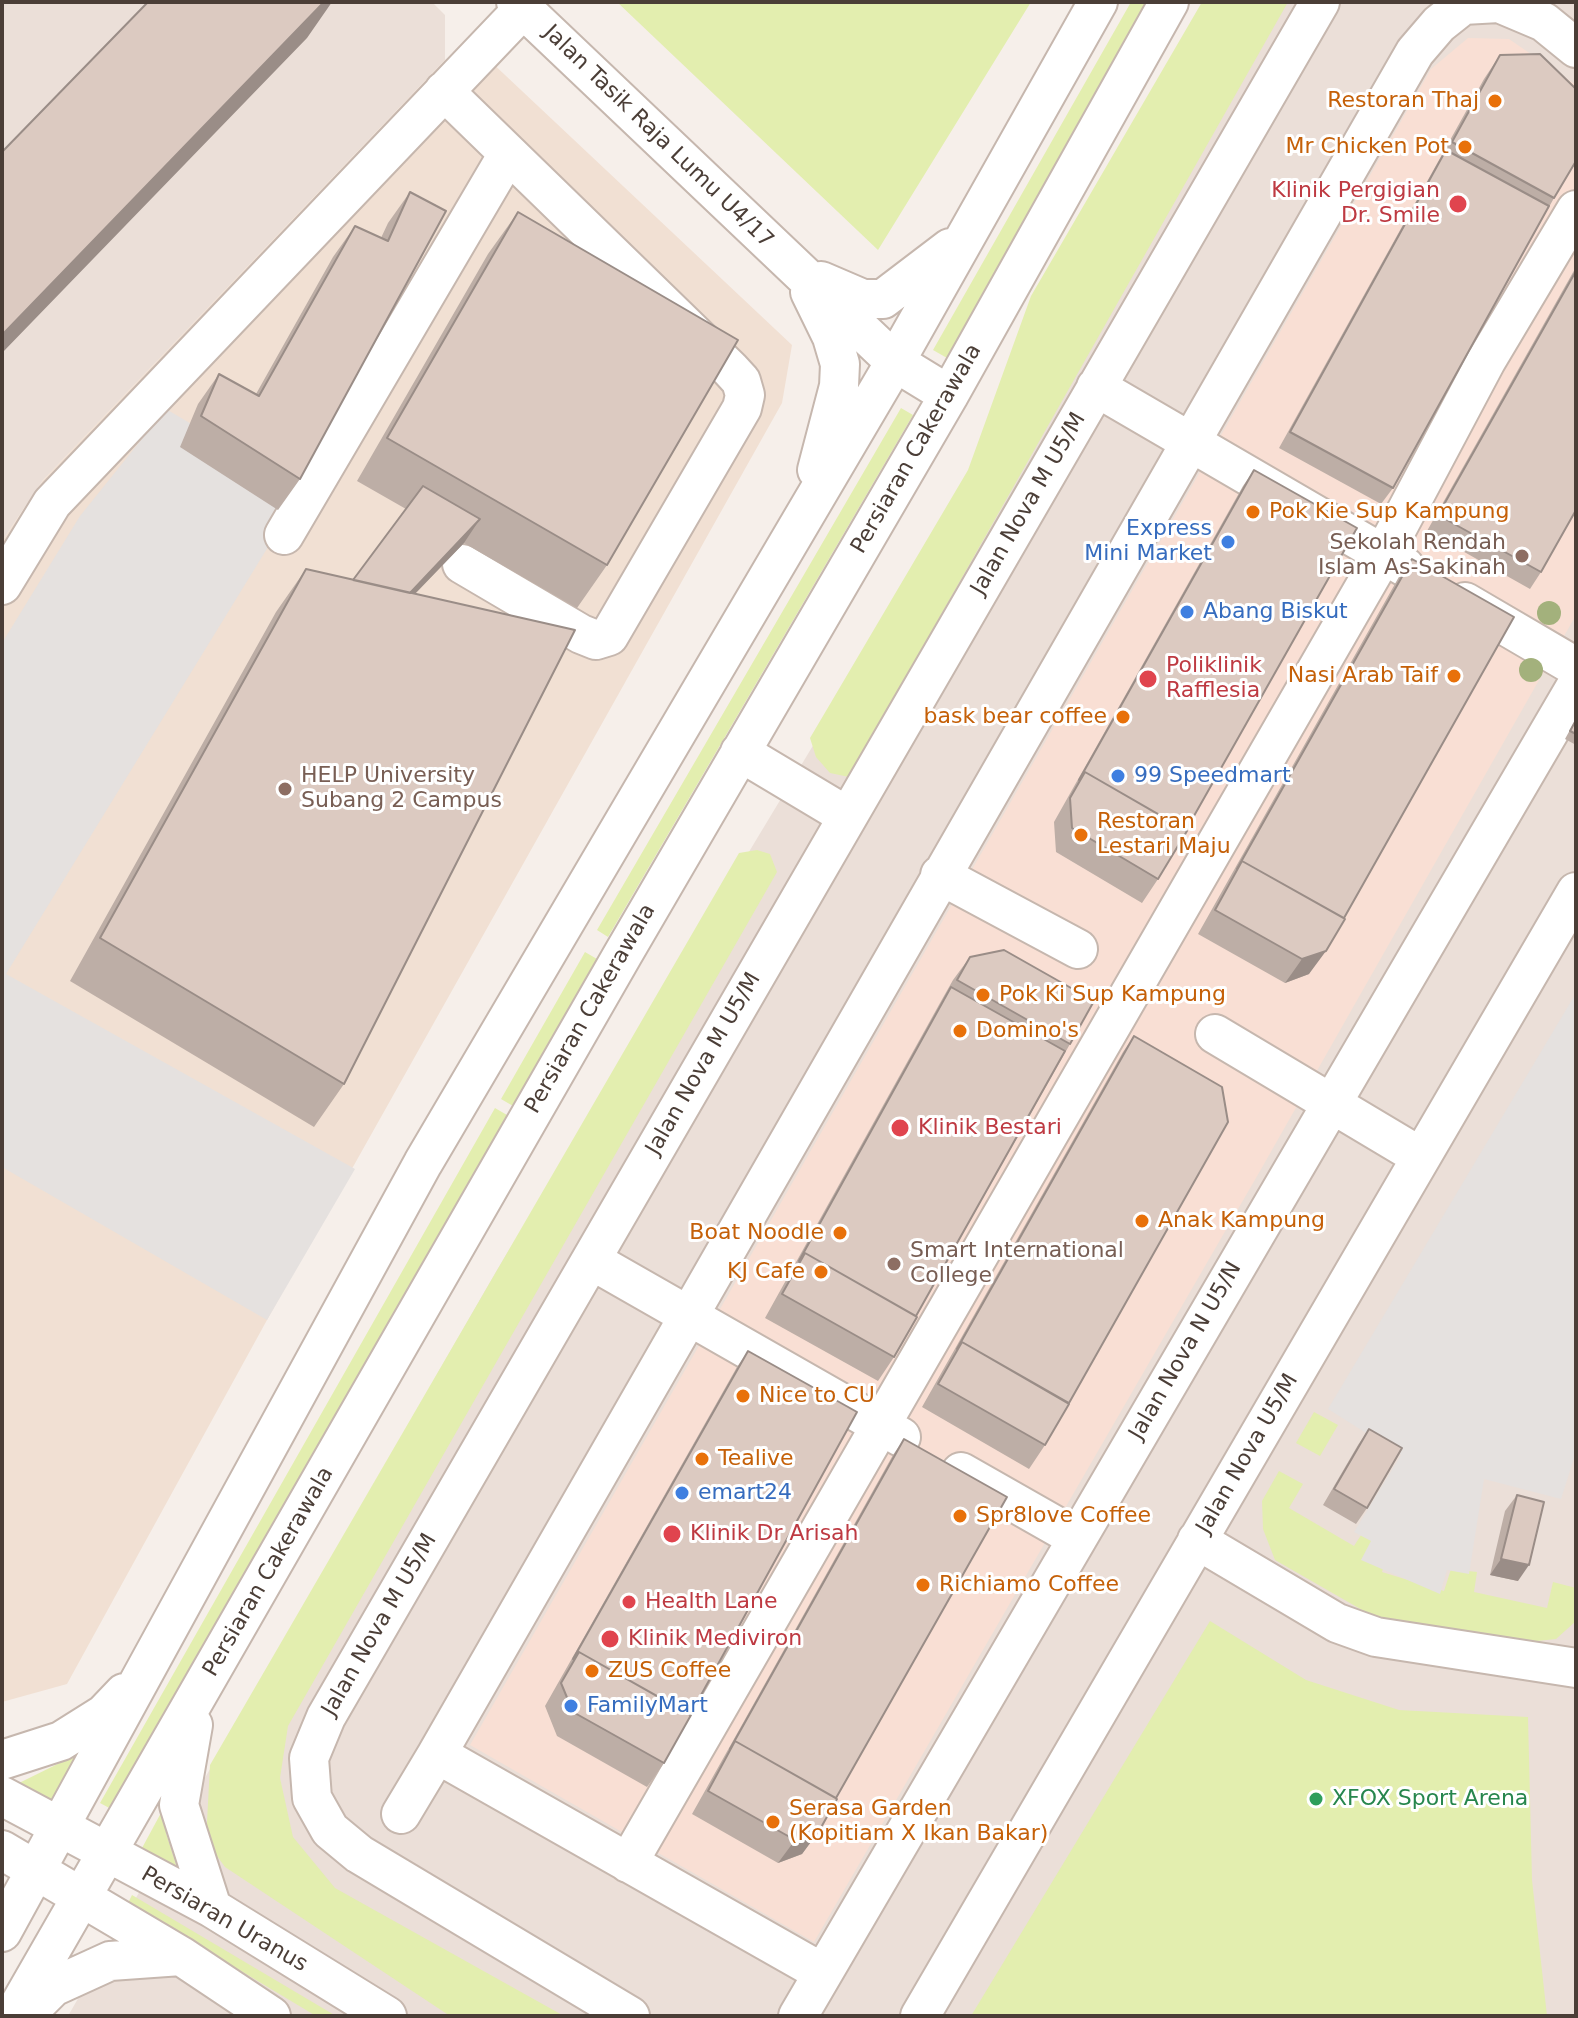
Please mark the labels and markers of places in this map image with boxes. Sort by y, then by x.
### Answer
place label: Restoran Thaj [1327,88,1479,114]
marker: Restoran Thaj [1486,92,1504,110]
place label: Mr Chicken Pot [1285,134,1449,160]
marker: Mr Chicken Pot [1456,138,1474,156]
place label: Klinik Pergigian Dr. Smile [1271,178,1440,230]
marker: Klinik Pergigian Dr. Smile [1447,193,1469,215]
place label: Pok Kie Sup Kampung [1269,499,1509,525]
marker: Pok Kie Sup Kampung [1244,503,1262,521]
place label: Express Mini Market [1084,516,1212,568]
place label: Sekolah Rendah Islam As-Sakinah [1318,530,1506,582]
marker: Express Mini Market [1219,533,1237,551]
marker: Sekolah Rendah Islam As-Sakinah [1513,547,1531,565]
place label: Abang Biskut [1203,599,1348,625]
marker: Abang Biskut [1178,603,1196,621]
place label: Poliklinik Rafflesia [1166,653,1262,704]
place label: Nasi Arab Taif [1288,663,1438,689]
marker: Nasi Arab Taif [1445,667,1463,685]
marker: Poliklinik Rafflesia [1137,668,1159,690]
place label: bask bear coffee [924,704,1107,730]
marker: bask bear coffee [1114,708,1132,726]
place label: HELP University Subang 2 Campus [301,763,502,814]
place label: 99 Speedmart [1134,763,1291,789]
marker: 99 Speedmart [1109,767,1127,785]
marker: HELP University Subang 2 Campus [276,780,294,798]
place label: Restoran Lestari Maju [1097,809,1231,860]
marker: Restoran Lestari Maju [1072,826,1090,844]
place label: Pok Ki Sup Kampung [999,982,1226,1008]
marker: Pok Ki Sup Kampung [974,986,992,1004]
place label: Domino's [976,1018,1079,1044]
marker: Domino's [951,1022,969,1040]
place label: Klinik Bestari [918,1115,1062,1141]
marker: Klinik Bestari [889,1117,911,1139]
place label: Anak Kampung [1158,1208,1325,1234]
marker: Anak Kampung [1133,1212,1151,1230]
place label: Boat Noodle [689,1220,824,1246]
marker: Boat Noodle [831,1224,849,1242]
place label: Smart International College [910,1238,1124,1290]
marker: Smart International College [885,1255,903,1273]
place label: KJ Cafe [727,1259,805,1285]
marker: KJ Cafe [812,1263,830,1281]
place label: Nice to CU [759,1383,875,1409]
marker: Nice to CU [734,1387,752,1405]
place label: Tealive [718,1446,793,1472]
marker: Tealive [693,1450,711,1468]
place label: emart24 [698,1480,792,1506]
marker: emart24 [673,1484,691,1502]
place label: Spr8love Coffee [976,1503,1151,1529]
marker: Spr8love Coffee [951,1507,969,1525]
place label: Klinik Dr Arisah [690,1521,859,1547]
marker: Klinik Dr Arisah [661,1523,683,1545]
place label: Richiamo Coffee [939,1572,1119,1598]
marker: Richiamo Coffee [914,1576,932,1594]
place label: Health Lane [645,1589,777,1615]
marker: Health Lane [620,1593,638,1611]
place label: Klinik Mediviron [628,1626,802,1652]
marker: Klinik Mediviron [599,1628,621,1650]
place label: ZUS Coffee [608,1658,731,1684]
marker: ZUS Coffee [583,1662,601,1680]
place label: FamilyMart [587,1693,708,1719]
marker: FamilyMart [562,1697,580,1715]
place label: XFOX Sport Arena [1332,1786,1528,1812]
marker: XFOX Sport Arena [1307,1790,1325,1808]
place label: Serasa Garden (Kopitiam X Ikan Bakar) [789,1796,1048,1848]
marker: Serasa Garden (Kopitiam X Ikan Bakar) [764,1813,782,1831]

